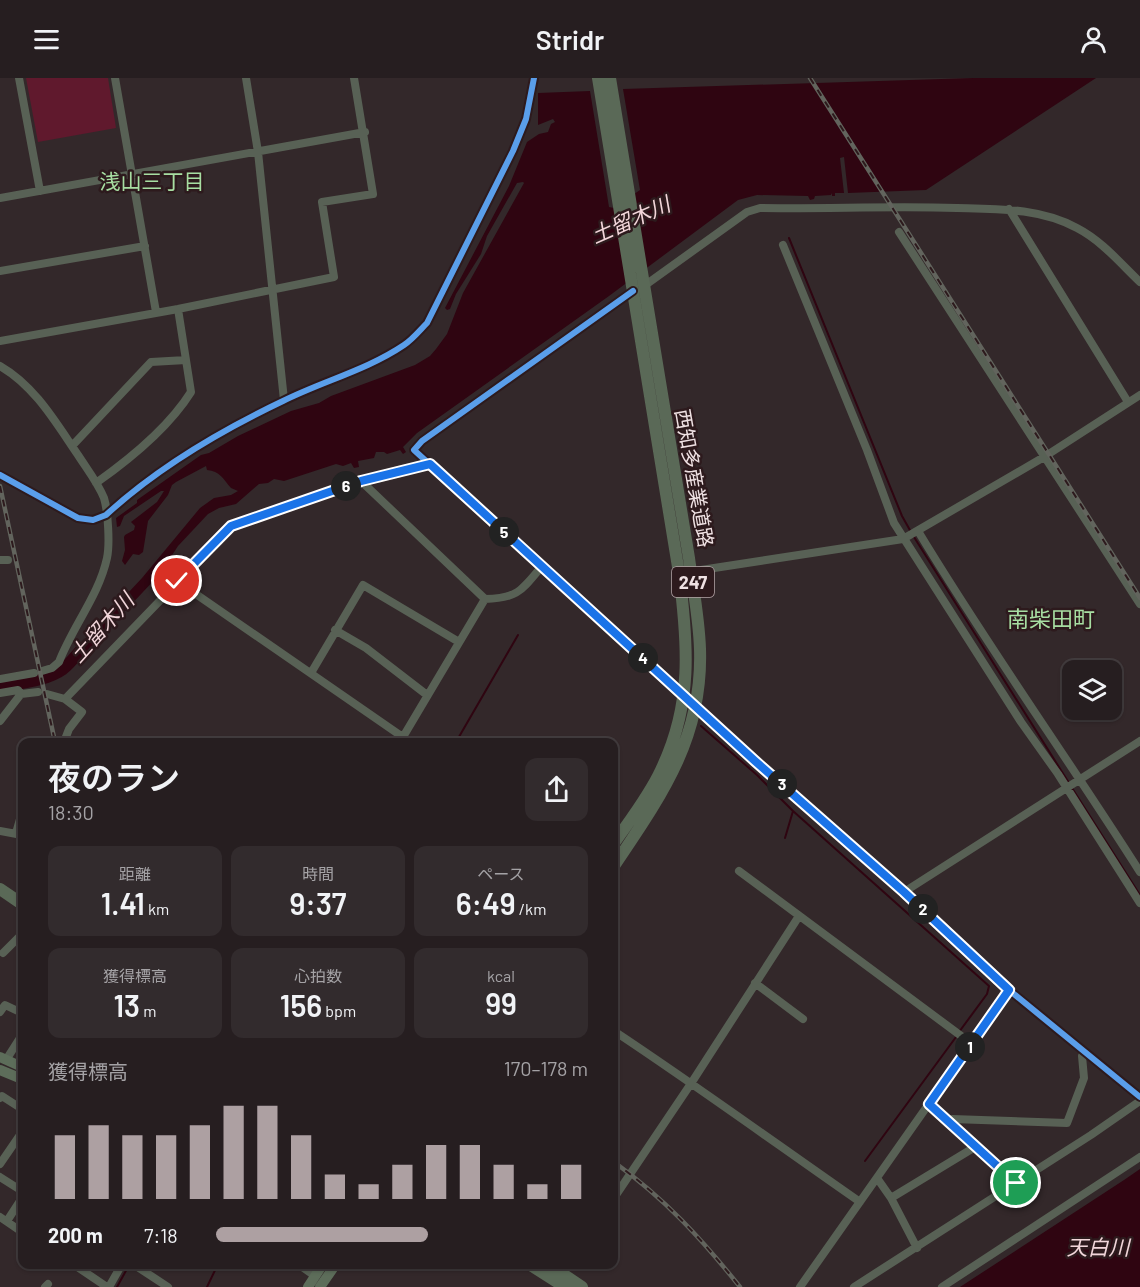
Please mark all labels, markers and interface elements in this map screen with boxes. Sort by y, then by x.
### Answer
icon: menu [30,23,63,56]
text: Stridr [536,23,604,55]
icon: person [1077,23,1110,56]
district label: 浅山三丁目 [100,168,205,193]
water label: 土留木川 [587,190,675,248]
street label: 西知多産業道路 [671,407,719,549]
pin: 6 [331,471,361,501]
text: 6 [342,476,350,495]
pin: 5 [489,517,519,547]
text: 5 [500,522,508,541]
pin [151,555,202,606]
icon: check [160,564,193,597]
road number: 247 [672,567,714,597]
water label: 土留木川 [64,586,140,667]
district label: 南柴田町 [1007,605,1095,631]
pin: 4 [628,643,658,673]
text: 4 [638,648,648,667]
map controls [1062,660,1122,720]
button: layers [1062,660,1122,720]
text: 夜のラン [48,757,180,797]
button: share [525,758,588,821]
pin: 3 [767,769,797,799]
text: 3 [778,774,786,793]
text: 18:30 [48,800,94,824]
text: 距離 [119,864,151,883]
text: 時間 [302,864,334,883]
text: ペース [477,864,525,883]
text: 1.41 [101,885,145,921]
text: 9:37 [289,885,347,921]
text: 6:49 [456,885,516,921]
pin: 2 [908,894,938,924]
text: km [145,899,169,918]
text: /km [516,899,546,918]
text: 2 [919,899,927,918]
text: 獲得標高 [103,966,167,985]
text: 心拍数 [294,966,342,985]
text: kcal [487,966,515,985]
text: 99 [485,985,517,1021]
text: 13 [114,987,140,1023]
text: 156 [280,987,322,1023]
text: m [140,1001,156,1020]
text: bpm [322,1001,356,1020]
pin: 1 [955,1032,985,1062]
text: 1 [967,1037,973,1056]
text: 170–178 m [504,1056,588,1080]
text: 獲得標高 [48,1059,128,1083]
pin [990,1157,1041,1208]
icon: arrive [999,1166,1032,1199]
text: 200 m [48,1223,103,1247]
text: 7:18 [144,1223,178,1247]
water label: 天白川 [1067,1234,1131,1259]

